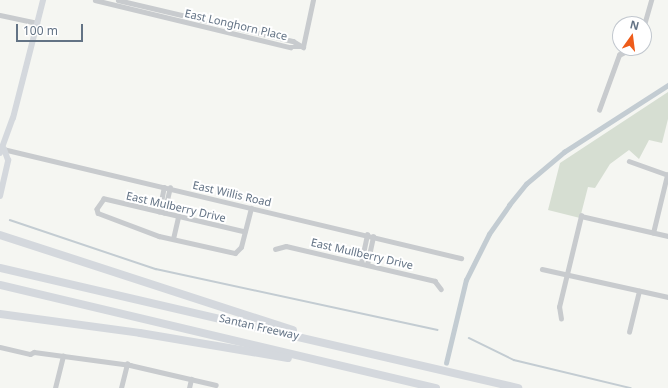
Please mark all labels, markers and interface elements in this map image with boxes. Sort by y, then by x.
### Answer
street label: East Longhorn Place [183,7,289,43]
scale bar [18,16,85,42]
north arrow [612,16,652,56]
text: N [629,16,641,33]
text: 100 m [23,22,58,39]
street label: East Willis Road [191,179,273,209]
street label: East Mulberry Drive [125,189,227,225]
street label: East Mullberry Drive [310,236,414,272]
street label: Santan Freeway [218,311,300,343]

